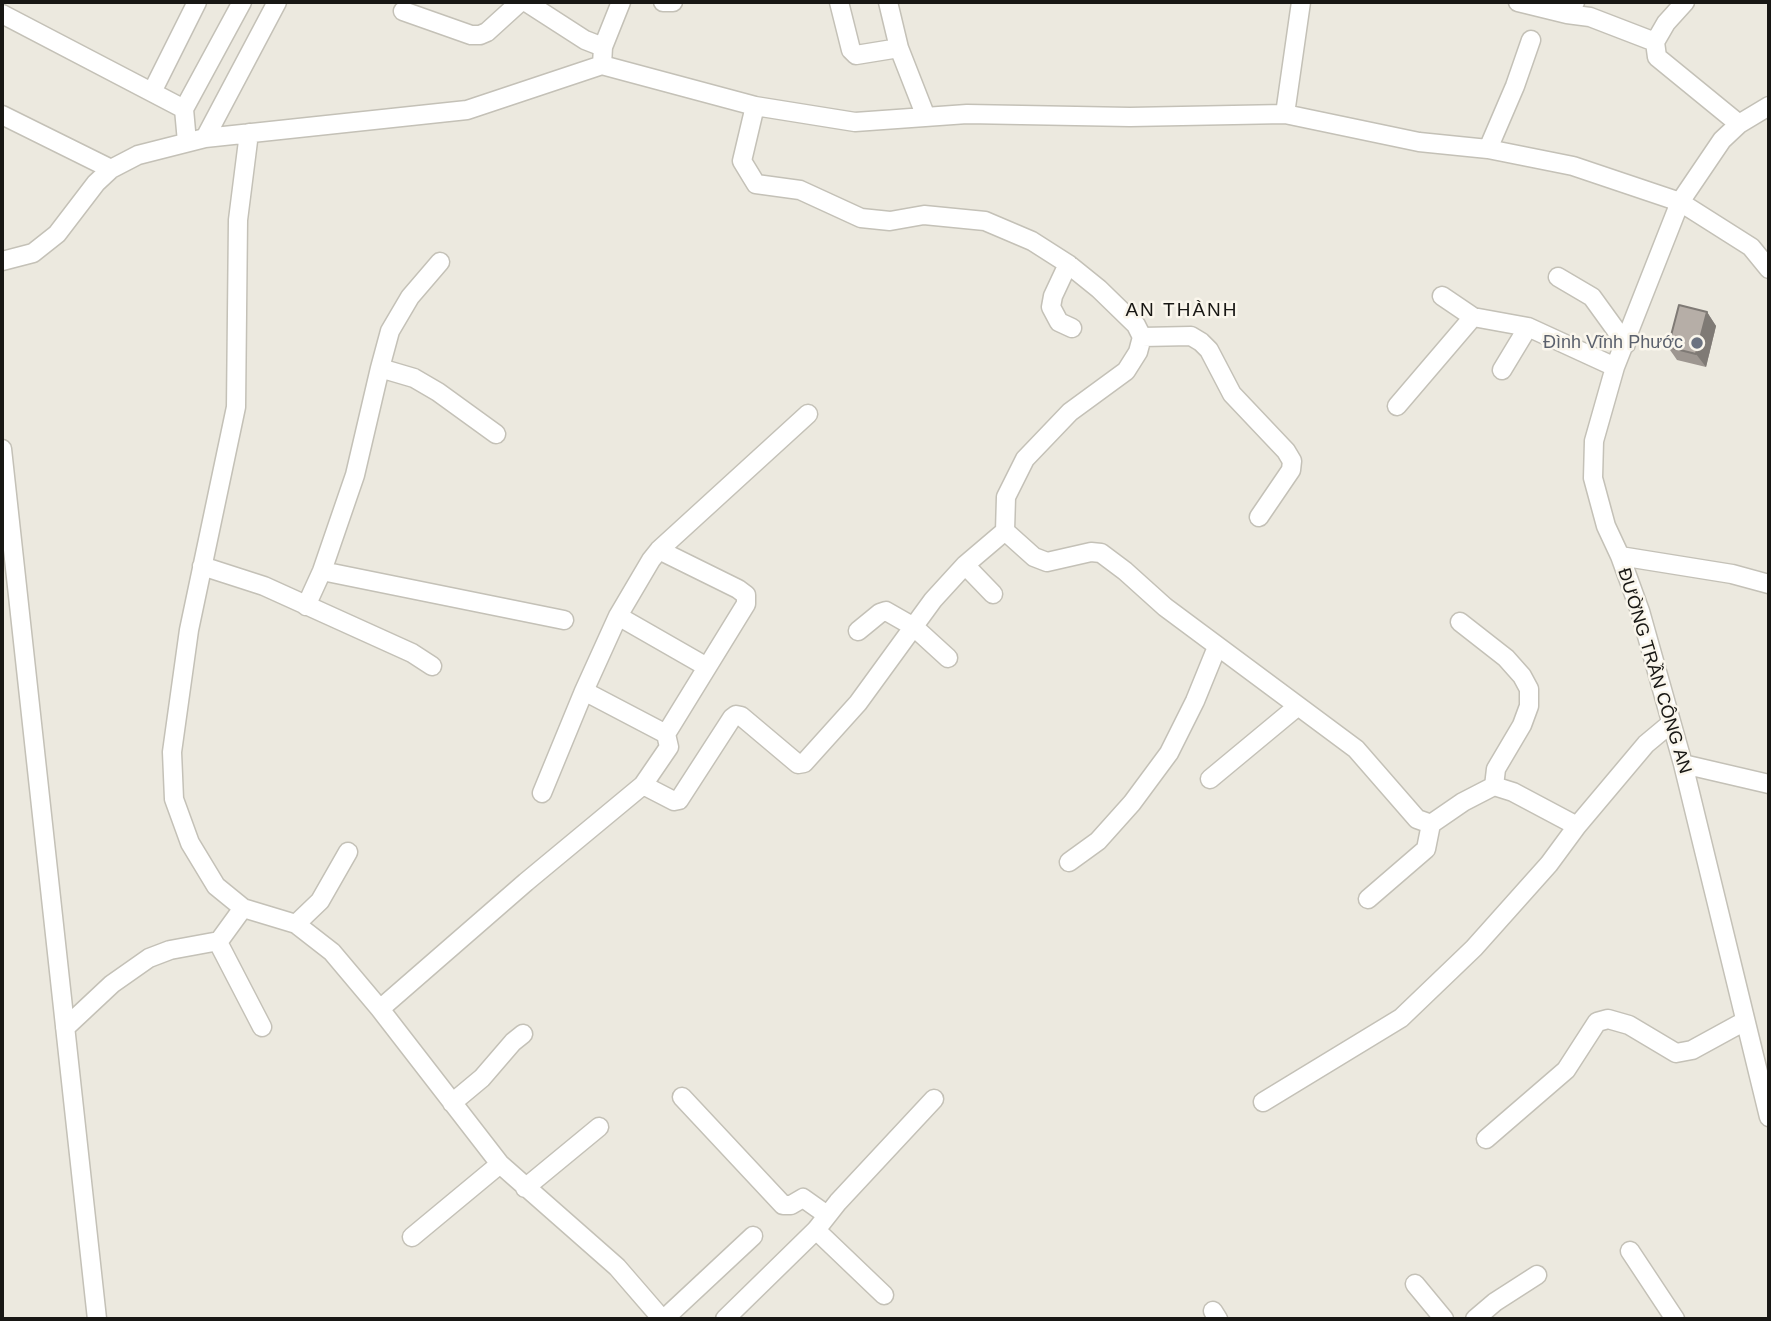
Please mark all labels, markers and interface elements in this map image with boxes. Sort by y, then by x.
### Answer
district label: AN THÀNH [1126,300,1238,322]
place label: Đình Vĩnh Phước [1543,332,1683,354]
marker: Đình Vĩnh Phước [1689,335,1705,351]
street label: ĐƯỜNG TRẦN CÔNG AN [1612,566,1696,776]

